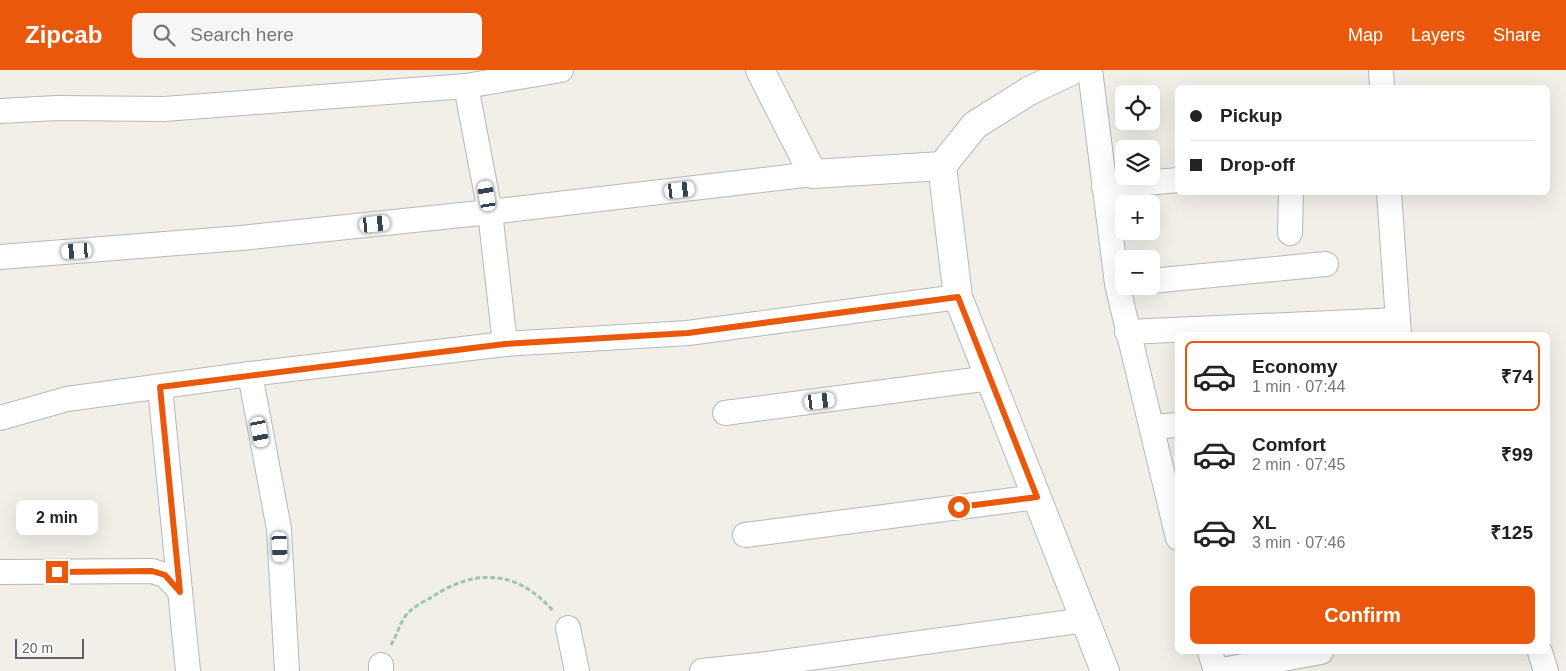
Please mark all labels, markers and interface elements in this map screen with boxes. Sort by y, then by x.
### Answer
search box [132,13,482,58]
text: Zipcab [25,21,102,48]
icon: search [150,21,178,49]
text: Search here [190,24,294,45]
text: Map [1348,25,1383,45]
text: Layers [1411,25,1465,45]
text: Share [1493,25,1541,45]
map controls [1115,85,1160,295]
button: locate [1115,85,1160,130]
text: Pickup [1220,105,1282,126]
button: layers [1115,140,1160,185]
text: Drop-off [1220,154,1295,175]
car [477,180,496,212]
car [664,181,695,199]
button: + [1115,195,1160,240]
car [359,215,390,233]
car [61,242,92,260]
button: − [1115,250,1160,295]
icon: car [1192,354,1237,399]
text: Economy [1252,356,1338,377]
text: ₹74 [1501,366,1533,387]
text: 1 min · 07:44 [1252,378,1345,395]
car [804,392,835,410]
car [249,416,270,448]
icon: car [1192,432,1237,477]
text: Comfort [1252,434,1326,455]
text: ₹99 [1501,444,1533,465]
text: 2 min · 07:45 [1252,456,1345,473]
route start [948,496,970,518]
callout: 2 min [16,500,98,534]
text: 2 min [36,509,78,526]
icon: car [1192,510,1237,555]
text: XL [1252,512,1276,533]
text: ₹125 [1490,522,1533,543]
car [271,532,288,562]
text: 3 min · 07:46 [1252,534,1345,551]
route end [46,561,68,583]
button: Confirm [1190,586,1535,644]
scale bar [15,636,84,659]
text: 20 m [22,640,53,656]

